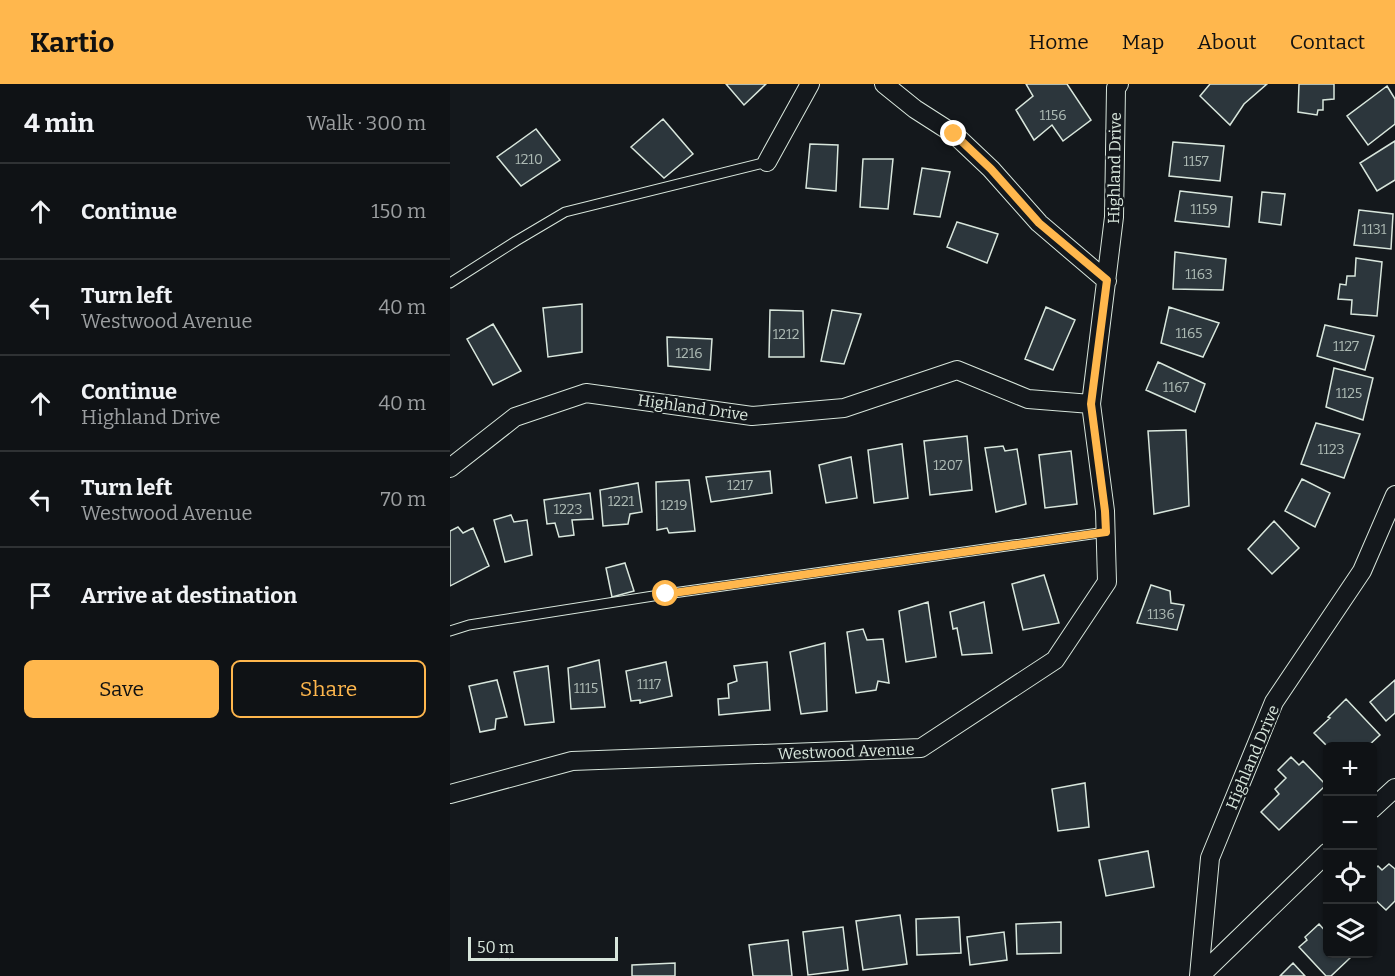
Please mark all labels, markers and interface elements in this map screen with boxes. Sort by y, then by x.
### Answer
text: Kartio [30,26,114,59]
text: Home [1029,29,1089,55]
text: Map [1122,29,1164,55]
text: About [1197,29,1257,55]
text: Contact [1290,29,1365,55]
house number: 1156 [1039,107,1067,124]
text: 4 min [24,108,94,139]
text: Walk · 300 m [307,111,426,135]
street label: Highland Drive [1104,112,1125,224]
route end [940,120,966,146]
house number: 1210 [515,151,543,168]
house number: 1157 [1183,153,1209,170]
icon: ahead [24,195,57,228]
text: Continue [81,198,177,225]
text: 150 m [371,199,426,223]
house number: 1159 [1191,201,1217,218]
house number: 1131 [1361,221,1387,238]
house number: 1163 [1185,266,1213,283]
text: Turn left [81,282,173,309]
icon: left [24,291,57,324]
text: 40 m [378,295,426,319]
text: Westwood Avenue [81,309,252,333]
house number: 1165 [1176,325,1202,342]
house number: 1212 [773,326,799,343]
house number: 1127 [1333,338,1359,355]
house number: 1216 [675,345,703,362]
text: Continue [81,378,177,405]
house number: 1167 [1163,379,1189,396]
house number: 1125 [1336,385,1362,402]
icon: ahead [24,387,57,420]
street label: Highland Drive [636,390,750,425]
text: 40 m [378,391,426,415]
text: Highland Drive [81,405,220,429]
house number: 1123 [1318,441,1344,458]
house number: 1207 [933,457,963,474]
text: Turn left [81,474,173,501]
house number: 1217 [727,477,753,494]
icon: left [24,483,57,516]
text: 70 m [380,487,426,511]
house number: 1221 [608,493,635,510]
house number: 1219 [660,497,688,514]
text: Westwood Avenue [81,501,252,525]
house number: 1223 [554,501,582,518]
icon: arrive [24,579,57,612]
route start [652,580,678,606]
text: Arrive at destination [81,582,297,609]
house number: 1136 [1147,606,1175,623]
button: Save [24,660,219,718]
button: Share [231,660,426,718]
house number: 1117 [637,676,661,693]
house number: 1115 [574,680,598,697]
street label: Highland Drive [1222,702,1283,812]
street label: Westwood Avenue [777,740,915,763]
map controls [1323,742,1377,958]
button: + [1323,742,1377,796]
button: − [1323,796,1377,850]
button: locate [1323,850,1377,904]
button: layers [1323,904,1377,958]
scale bar [468,934,618,962]
text: 50 m [477,938,514,957]

